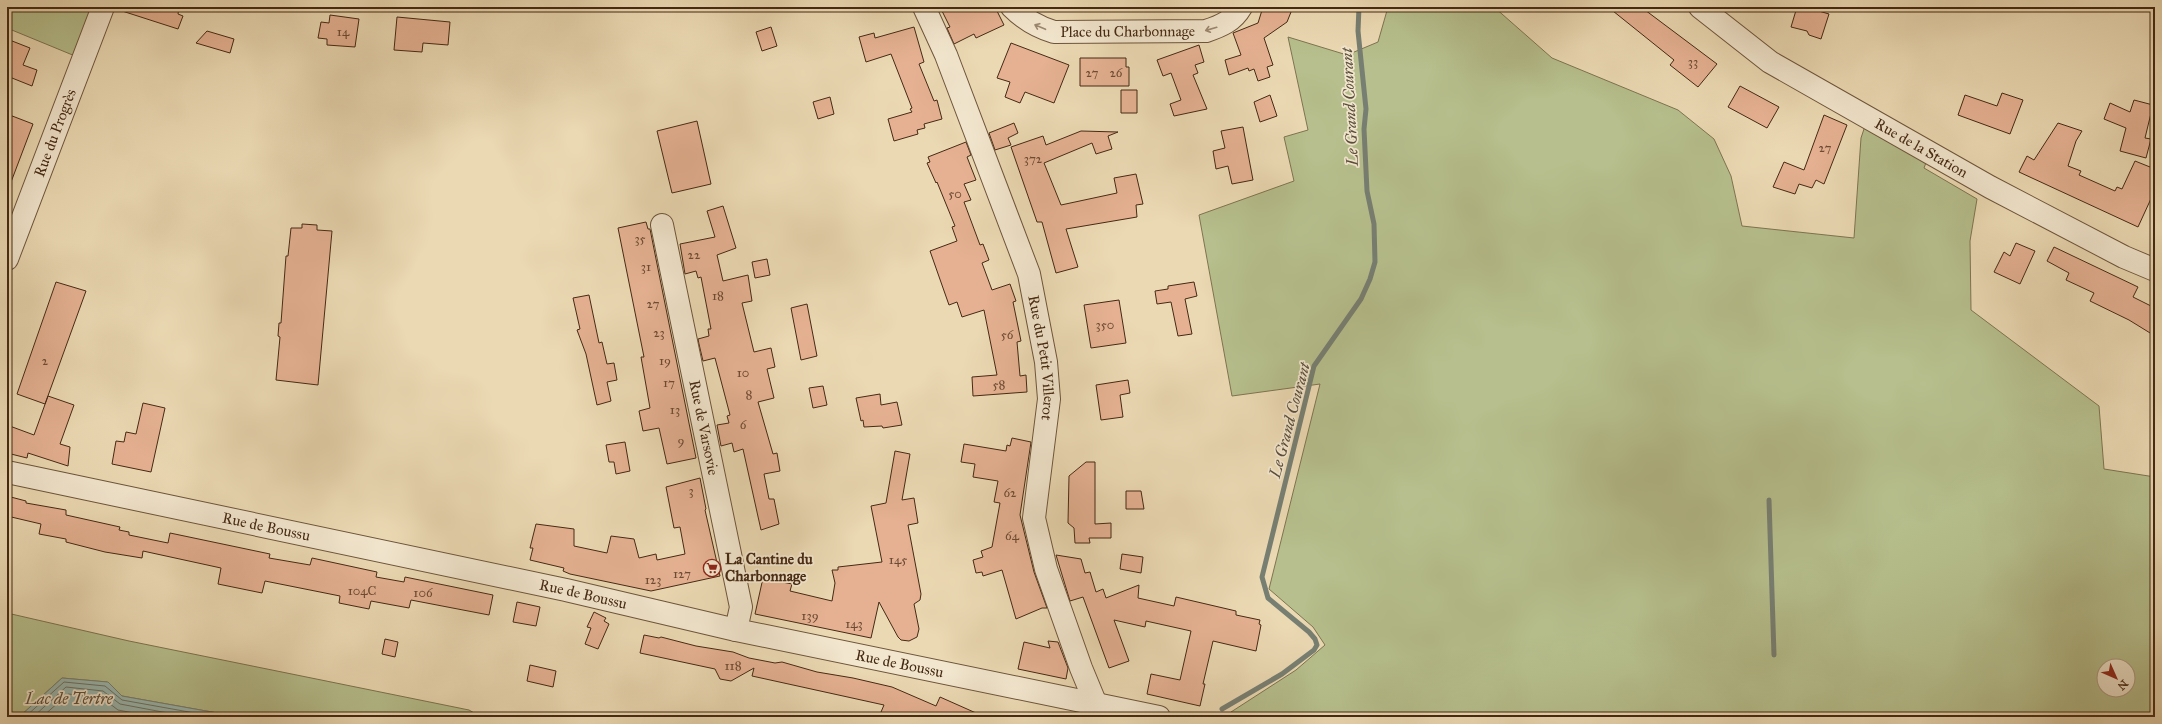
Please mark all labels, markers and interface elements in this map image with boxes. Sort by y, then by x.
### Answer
street label: Place du Charbonnage [1060,22,1195,41]
one-way arrow [1035,23,1047,30]
house number: 14 [337,24,350,40]
one-way arrow [1205,26,1218,33]
water label: Le Grand Courant [1337,46,1362,168]
house number: 33 [1688,54,1698,70]
house number: 27 [1086,65,1099,81]
house number: 26 [1109,65,1123,81]
street label: Rue du Progrès [30,86,80,179]
street label: Rue de la Station [1872,114,1971,181]
house number: 27 [1819,140,1832,156]
house number: 372 [1024,151,1043,167]
house number: 50 [948,186,962,202]
house number: 35 [634,231,646,247]
house number: 22 [688,247,701,263]
house number: 31 [641,259,651,275]
house number: 18 [712,288,724,304]
street label: Rue du Petit Villerot [1024,294,1058,422]
house number: 27 [647,296,660,312]
house number: 350 [1096,317,1114,333]
house number: 23 [653,325,665,341]
house number: 56 [1001,327,1014,343]
house number: 2 [42,353,49,369]
house number: 19 [659,353,671,369]
water label: Le Grand Courant [1265,360,1314,481]
house number: 10 [737,365,749,381]
house number: 17 [663,375,675,391]
house number: 58 [993,377,1006,393]
street label: Rue de Varsovie [685,378,723,477]
house number: 8 [746,387,753,403]
house number: 13 [670,402,680,418]
house number: 6 [740,417,747,433]
house number: 9 [678,433,685,449]
house number: 3 [688,483,694,499]
house number: 62 [1003,485,1017,501]
street label: Rue de Boussu [221,509,312,545]
house number: 64 [1005,528,1020,544]
place label: La Cantine du Charbonnage [725,550,813,586]
house number: 145 [889,552,907,568]
supermarket icon: La Cantine du Charbonnage [702,558,722,578]
house number: 127 [673,566,691,582]
house number: 123 [645,572,661,588]
street label: Rue de Boussu [538,576,629,613]
house number: 104C [348,583,376,599]
house number: 106 [413,585,433,601]
house number: 139 [801,608,819,624]
house number: 143 [845,616,863,632]
street label: Rue de Boussu [854,646,945,681]
house number: 118 [724,658,742,674]
north arrow [2096,658,2136,698]
text: N [2114,677,2131,693]
water label: Lac de Tertre [24,689,114,708]

